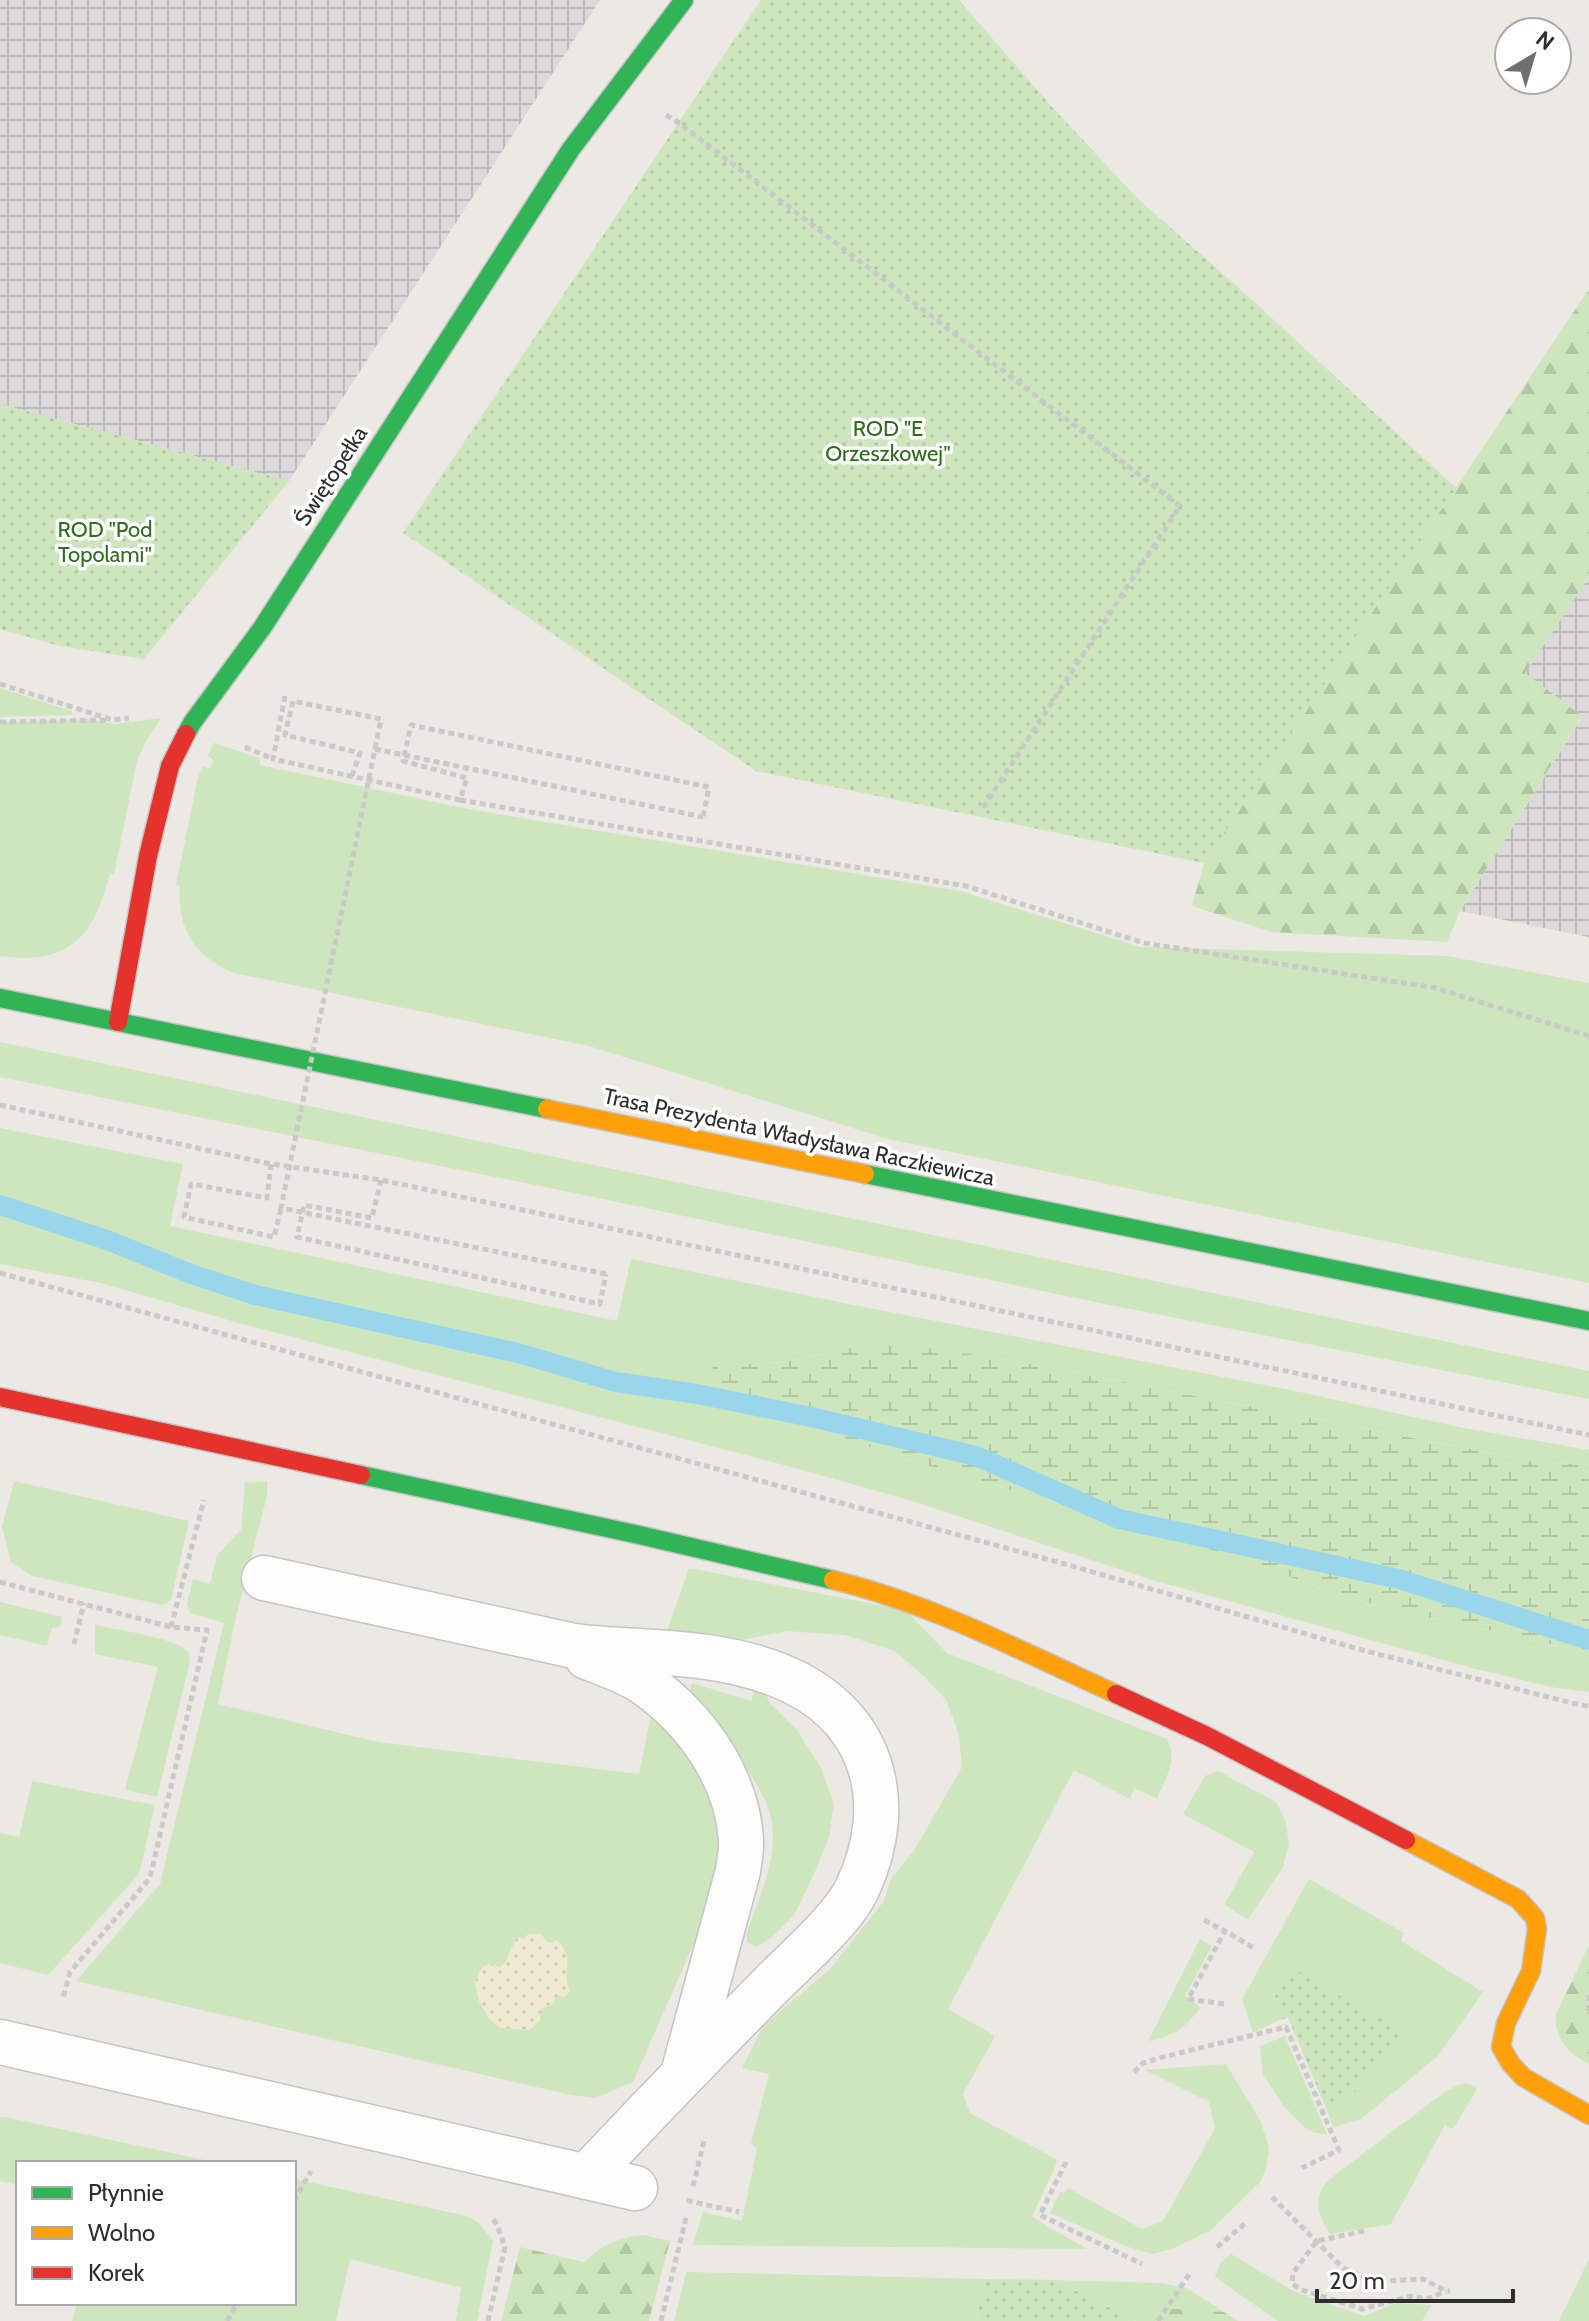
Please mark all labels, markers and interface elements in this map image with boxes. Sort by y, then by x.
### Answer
north arrow [1493,16,1573,96]
text: N [1531,25,1559,56]
park label: ROD "E Orzeszkowej" [825,415,951,467]
street label: Świętopełka [289,421,373,531]
park label: ROD "Pod Topolami" [58,516,152,568]
street label: Trasa Prezydenta Władysława Raczkiewicza [601,1082,997,1192]
legend [16,2161,296,2305]
text: Płynnie [88,2178,164,2207]
text: Wolno [88,2218,155,2247]
scale bar [1317,2253,1513,2303]
text: Korek [88,2258,145,2287]
text: 20 m [1329,2266,1385,2295]

